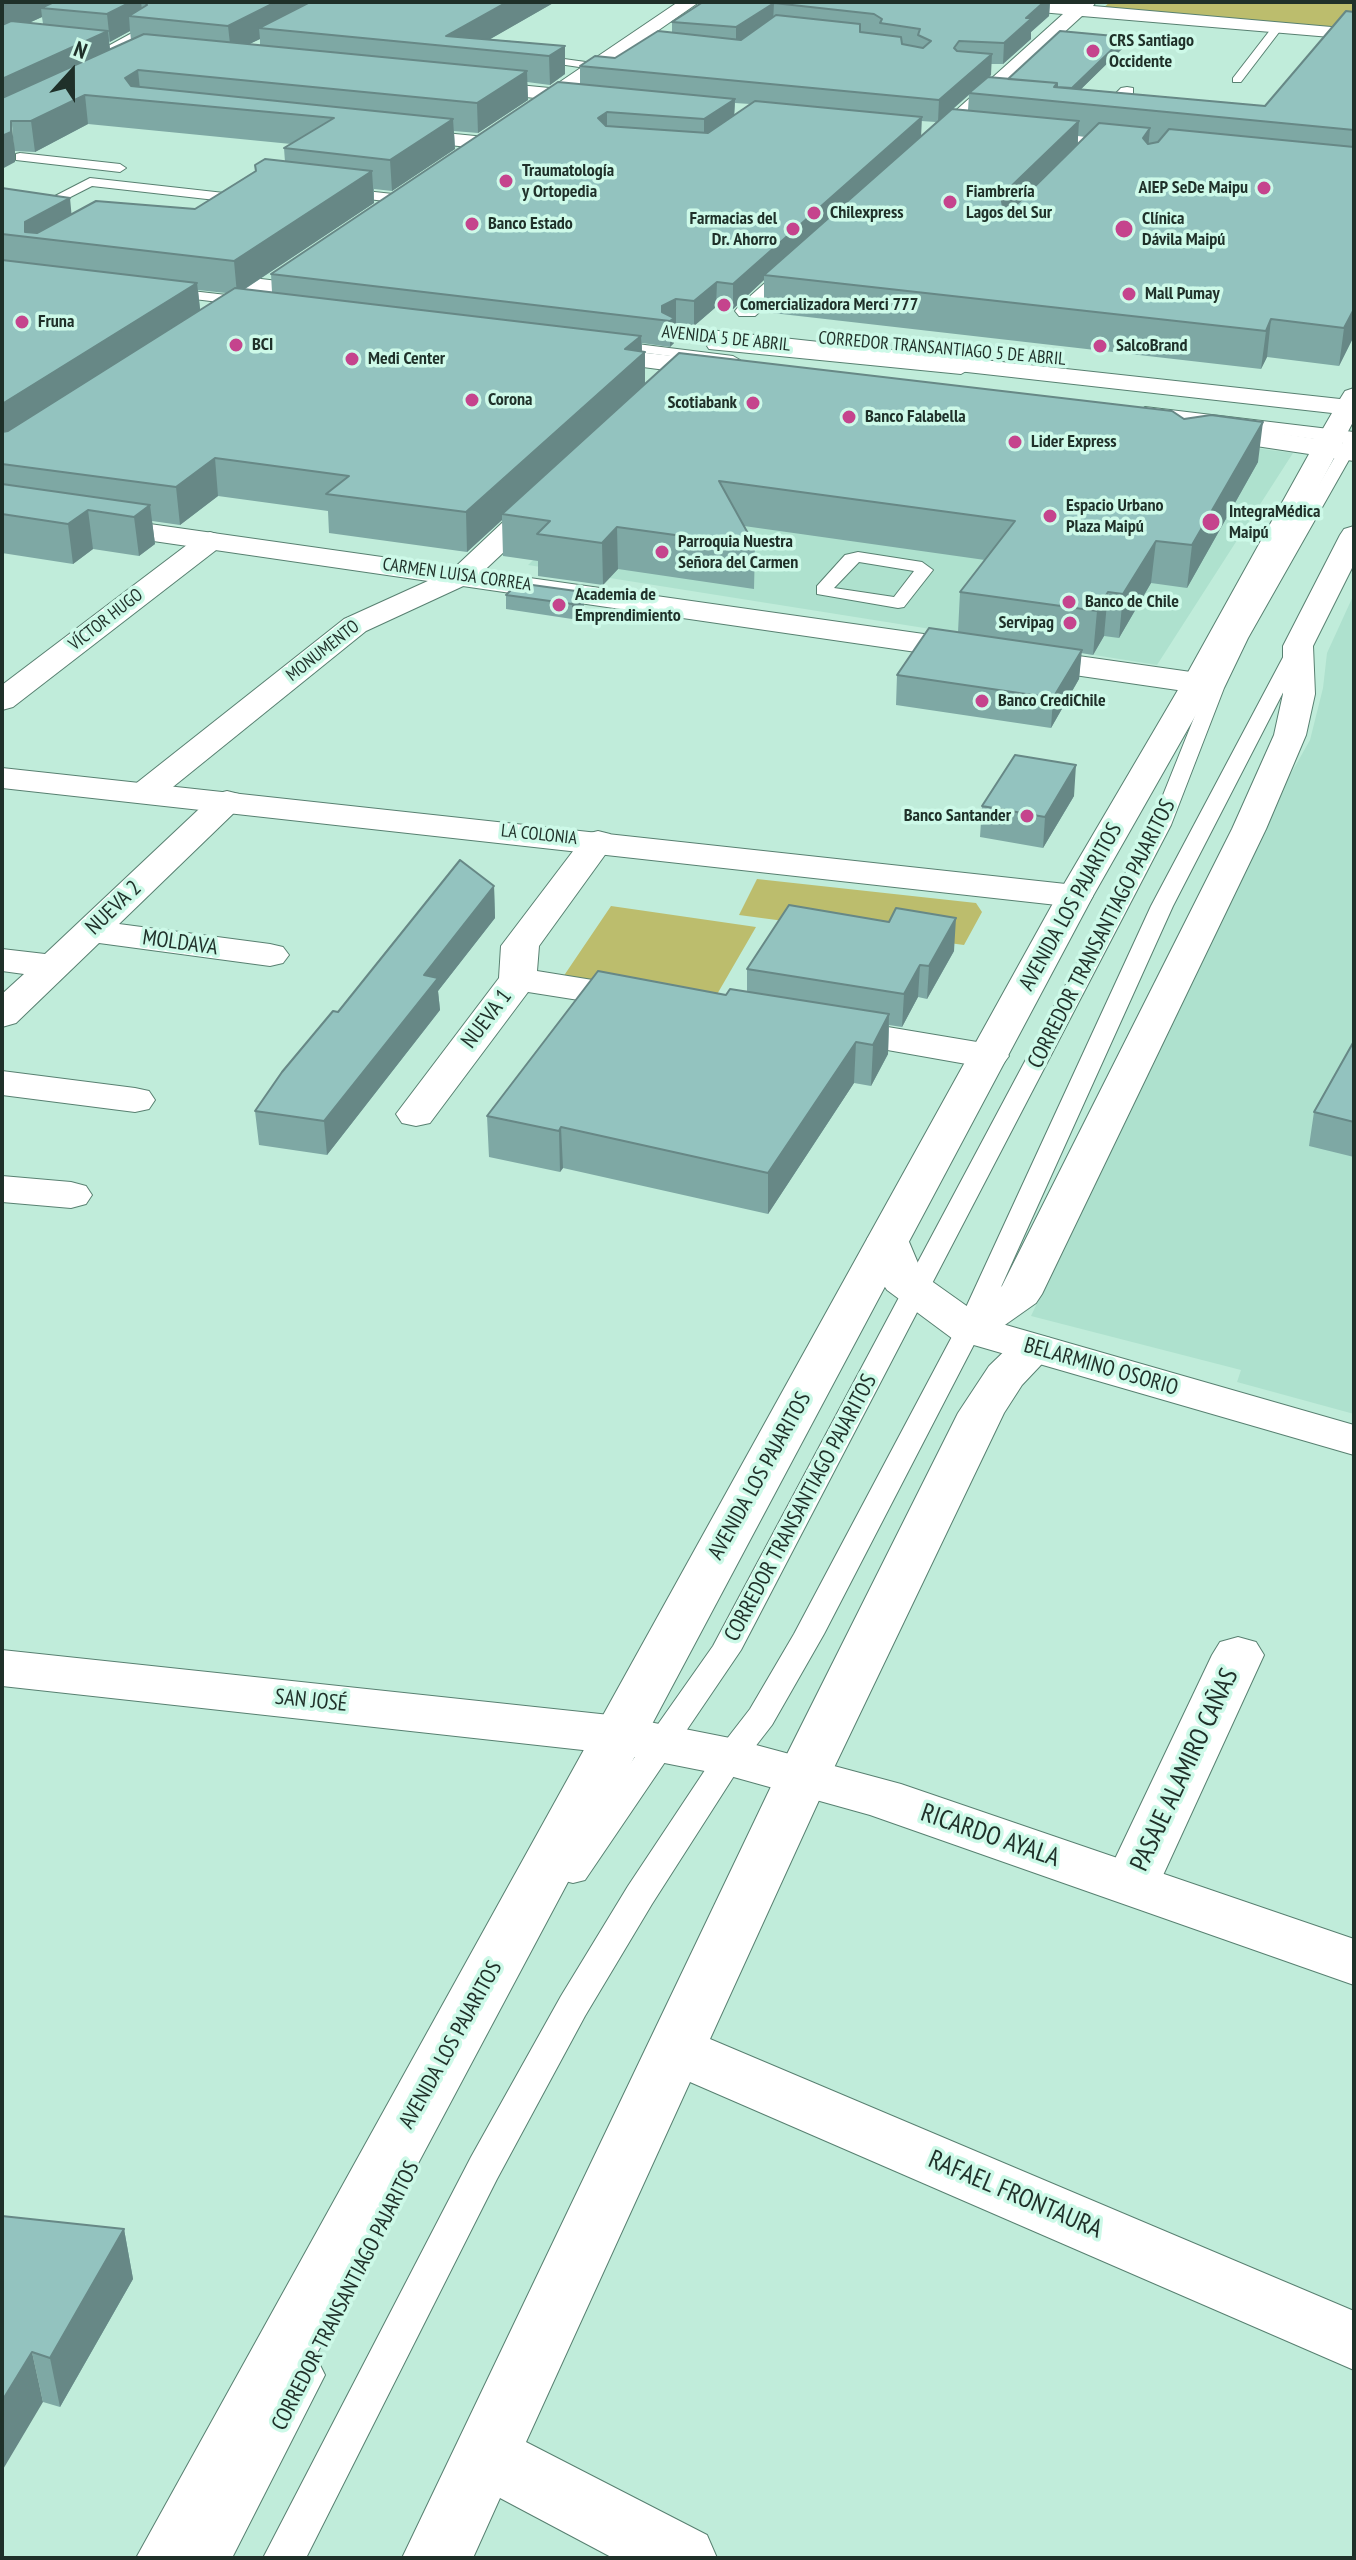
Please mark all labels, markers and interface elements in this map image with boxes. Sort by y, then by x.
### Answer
place label: CRS Santiago Occidente [1109,30,1194,72]
north arrow [32,32,112,112]
text: N [70,34,91,65]
marker: CRS Santiago Occidente [1084,42,1102,60]
place label: Traumatología y Ortopedia [522,160,614,202]
marker: Traumatología y Ortopedia [497,172,515,190]
place label: AIEP SeDe Maipu [1139,177,1248,199]
marker: AIEP SeDe Maipu [1255,179,1273,197]
place label: Fiambrería Lagos del Sur [966,181,1052,224]
marker: Fiambrería Lagos del Sur [941,193,959,211]
place label: Chilexpress [830,202,904,224]
marker: Chilexpress [805,204,823,222]
place label: Farmacias del Dr. Ahorro [690,208,777,250]
place label: Clínica Dávila Maipú [1142,208,1225,250]
place label: Banco Estado [488,213,573,235]
marker: Banco Estado [463,215,481,233]
marker: Clínica Dávila Maipú [1113,218,1135,240]
marker: Farmacias del Dr. Ahorro [784,220,802,238]
place label: Mall Pumay [1145,283,1220,305]
marker: Mall Pumay [1120,285,1138,303]
place label: Comercializadora Merci 777 [740,294,918,316]
marker: Comercializadora Merci 777 [715,296,733,314]
place label: Fruna [38,311,74,333]
marker: Fruna [13,313,31,331]
street label: AVENIDA 5 DE ABRIL [661,321,791,357]
street label: CORREDOR TRANSANTIAGO 5 DE ABRIL [818,327,1066,371]
place label: BCI [252,334,273,356]
place label: SalcoBrand [1116,335,1187,357]
marker: BCI [227,336,245,354]
marker: SalcoBrand [1091,337,1109,355]
place label: Medi Center [368,348,445,370]
marker: Medi Center [343,350,361,368]
place label: Corona [488,389,533,411]
marker: Corona [463,391,481,409]
place label: Scotiabank [667,392,737,414]
marker: Scotiabank [744,394,762,412]
place label: Banco Falabella [865,406,966,428]
marker: Banco Falabella [840,408,858,426]
place label: Lider Express [1031,431,1117,453]
marker: Lider Express [1006,433,1024,451]
place label: Espacio Urbano Plaza Maipú [1066,495,1164,538]
place label: IntegraMédica Maipú [1229,501,1320,544]
marker: Espacio Urbano Plaza Maipú [1041,507,1059,525]
marker: IntegraMédica Maipú [1200,511,1222,533]
place label: Parroquia Nuestra Señora del Carmen [678,531,798,574]
marker: Parroquia Nuestra Señora del Carmen [653,543,671,561]
street label: CARMEN LUISA CORREA [381,554,533,596]
street label: VÍCTOR HUGO [65,584,147,656]
place label: Academia de Emprendimiento [575,584,681,626]
place label: Banco de Chile [1085,591,1179,613]
marker: Banco de Chile [1060,593,1078,611]
marker: Academia de Emprendimiento [550,596,568,614]
place label: Servipag [998,612,1054,634]
marker: Servipag [1061,614,1079,632]
street label: MONUMENTO [282,616,364,686]
place label: Banco CrediChile [998,690,1106,712]
marker: Banco CrediChile [973,692,991,710]
street label: CORREDOR TRANSANTIAGO PAJARITOS [1023,795,1181,1073]
place label: Banco Santander [904,805,1011,827]
marker: Banco Santander [1018,807,1036,825]
street label: AVENIDA LOS PAJARITOS [1014,819,1128,995]
street label: LA COLONIA [500,820,578,850]
street label: NUEVA 2 [81,875,147,941]
street label: MOLDAVA [141,925,219,961]
street label: NUEVA 1 [456,984,518,1054]
street label: BELARMINO OSORIO [1021,1332,1181,1402]
street label: CORREDOR TRANSANTIAGO PAJARITOS [719,1370,883,1646]
street label: AVENIDA LOS PAJARITOS [703,1388,817,1564]
street label: PASAJE ALAMIRO CAÑAS [1124,1664,1246,1876]
street label: SAN JOSÉ [274,1684,348,1718]
street label: RICARDO AYALA [917,1798,1063,1874]
street label: AVENIDA LOS PAJARITOS [394,1957,508,2133]
street label: RAFAEL FRONTAURA [923,2144,1107,2246]
street label: CORREDOR TRANSANTIAGO PAJARITOS [267,2157,425,2435]

